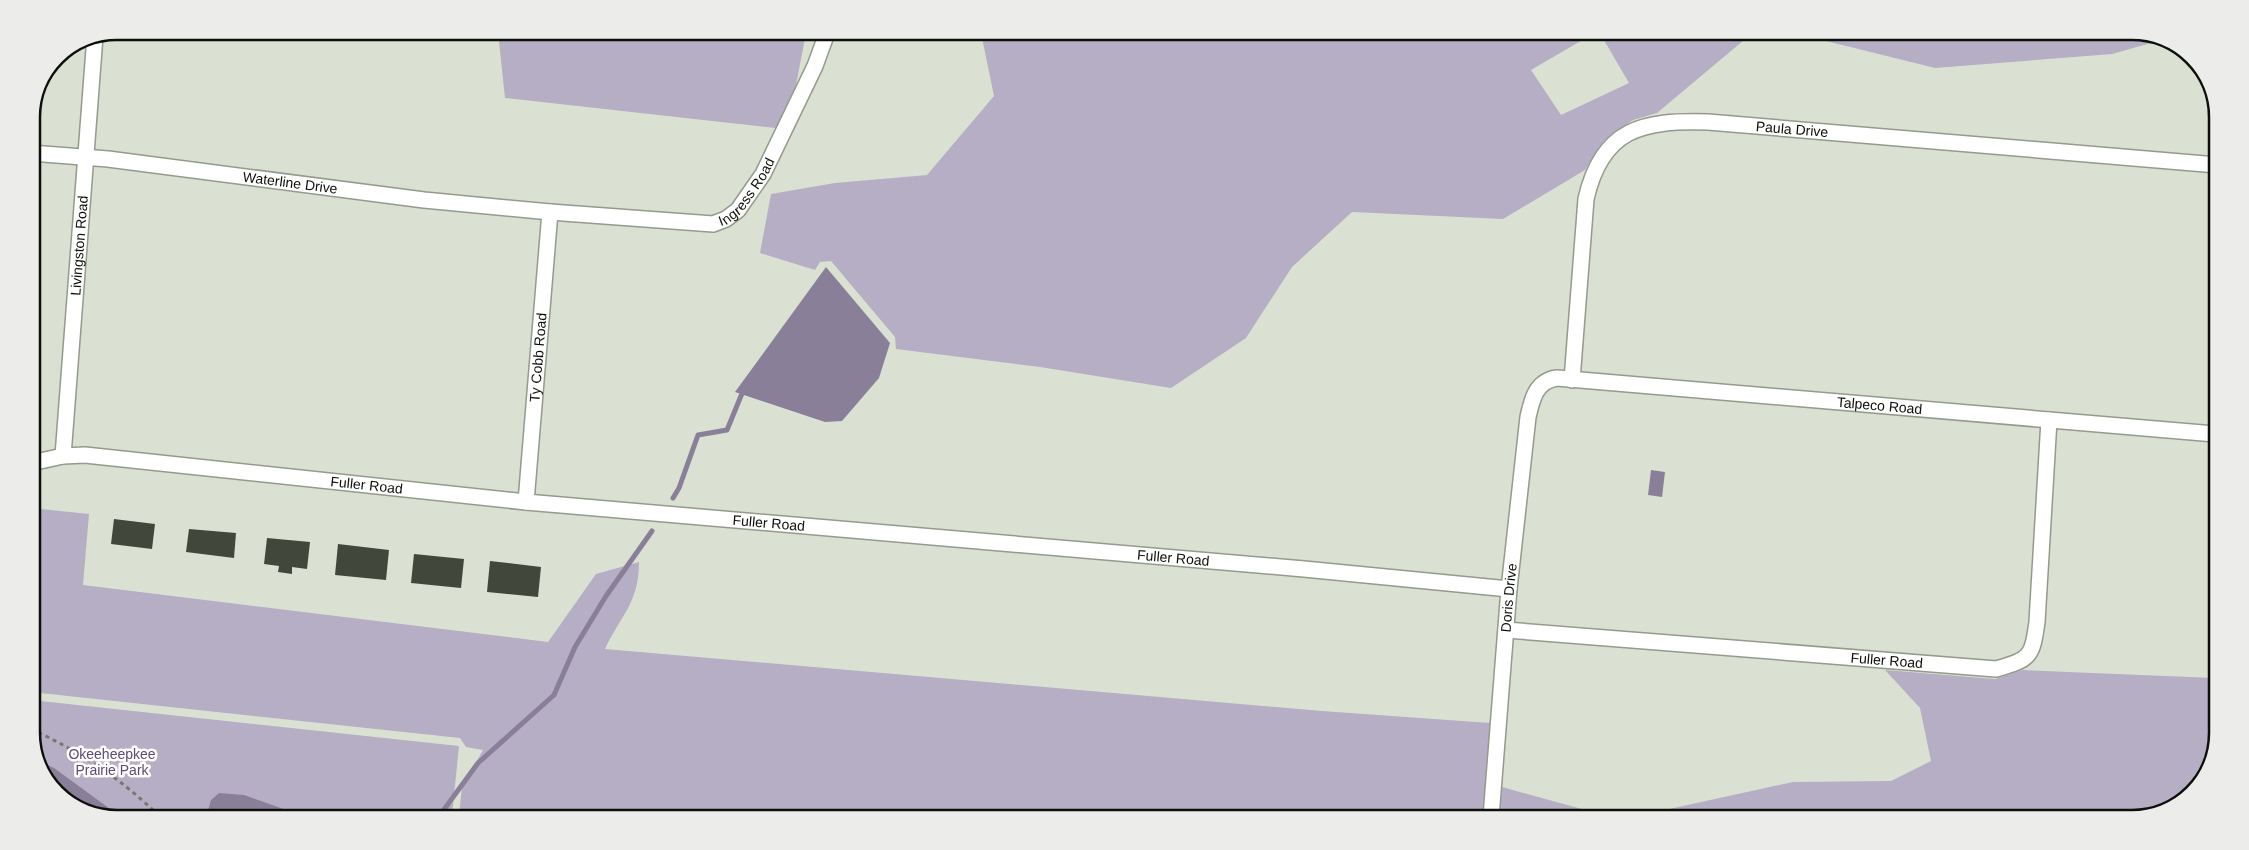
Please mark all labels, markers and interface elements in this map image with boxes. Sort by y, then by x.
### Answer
street label: Paula Drive [1755,118,1829,140]
street label: Ingress Road [716,155,778,229]
street label: Waterline Drive [242,169,339,197]
street label: Livingston Road [67,195,91,296]
street label: Ty Cobb Road [526,312,550,403]
street label: Talpeco Road [1836,394,1923,417]
street label: Fuller Road [330,473,404,497]
street label: Fuller Road [732,512,806,534]
street label: Fuller Road [1137,547,1210,569]
street label: Doris Drive [1498,562,1520,633]
street label: Fuller Road [1850,649,1924,671]
park label: Okeeheepkee Prairie Park [68,746,156,778]

